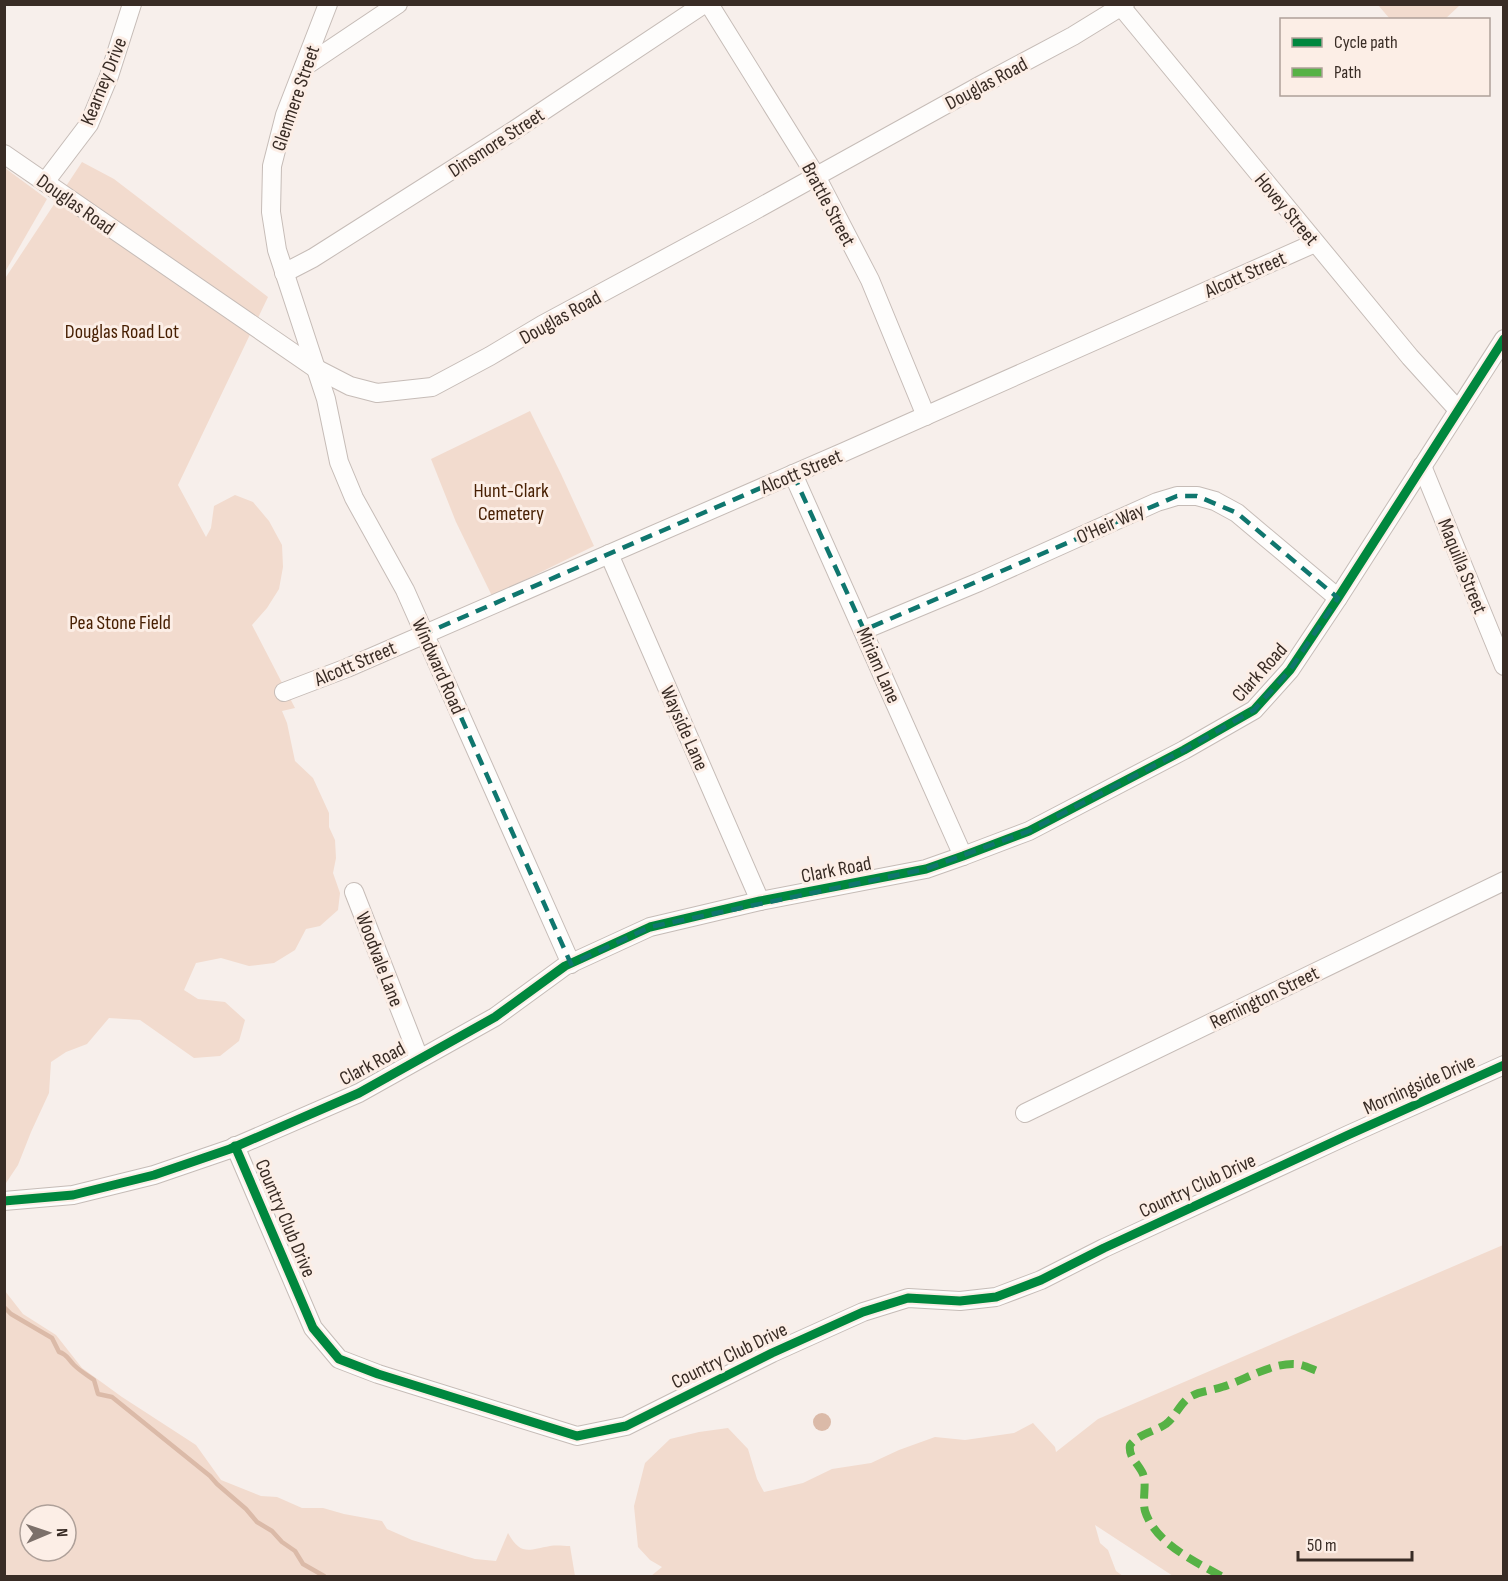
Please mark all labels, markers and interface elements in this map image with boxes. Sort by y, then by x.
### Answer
legend [1280,18,1490,96]
text: Cycle path [1334,32,1398,53]
street label: Kearney Drive [75,34,132,129]
street label: Glenmere Street [267,42,325,154]
street label: Douglas Road [941,52,1032,116]
text: Path [1334,62,1362,83]
street label: Dinsmore Street [444,103,549,183]
street label: Brattle Street [796,159,860,250]
street label: Douglas Road [32,169,119,240]
street label: Hovey Street [1249,169,1323,251]
street label: Alcott Street [1200,246,1290,304]
street label: Douglas Road [515,286,605,350]
park label: Douglas Road Lot [65,320,179,344]
street label: Alcott Street [756,444,846,500]
park label: Hunt-Clark Cemetery [473,479,549,526]
street label: O'Heir Way [1073,498,1148,549]
street label: Maquilla Street [1432,515,1492,617]
park label: Pea Stone Field [69,611,171,635]
street label: Windward Road [406,615,470,718]
street label: Miriam Lane [851,624,905,707]
street label: Alcott Street [310,636,400,692]
street label: Clark Road [1227,638,1292,707]
street label: Wayside Lane [655,682,713,774]
street label: Clark Road [799,851,873,889]
street label: Woodvale Lane [350,909,408,1010]
street label: Remington Street [1206,961,1323,1035]
street label: Clark Road [335,1037,409,1091]
street label: Morningside Drive [1360,1050,1479,1120]
street label: Country Club Drive [1135,1148,1260,1223]
street label: Country Club Drive [249,1156,321,1281]
street label: Country Club Drive [668,1318,791,1394]
north arrow [18,1503,78,1563]
scale bar [1298,1524,1412,1562]
text: N [52,1528,71,1537]
text: 50 m [1307,1535,1337,1556]

